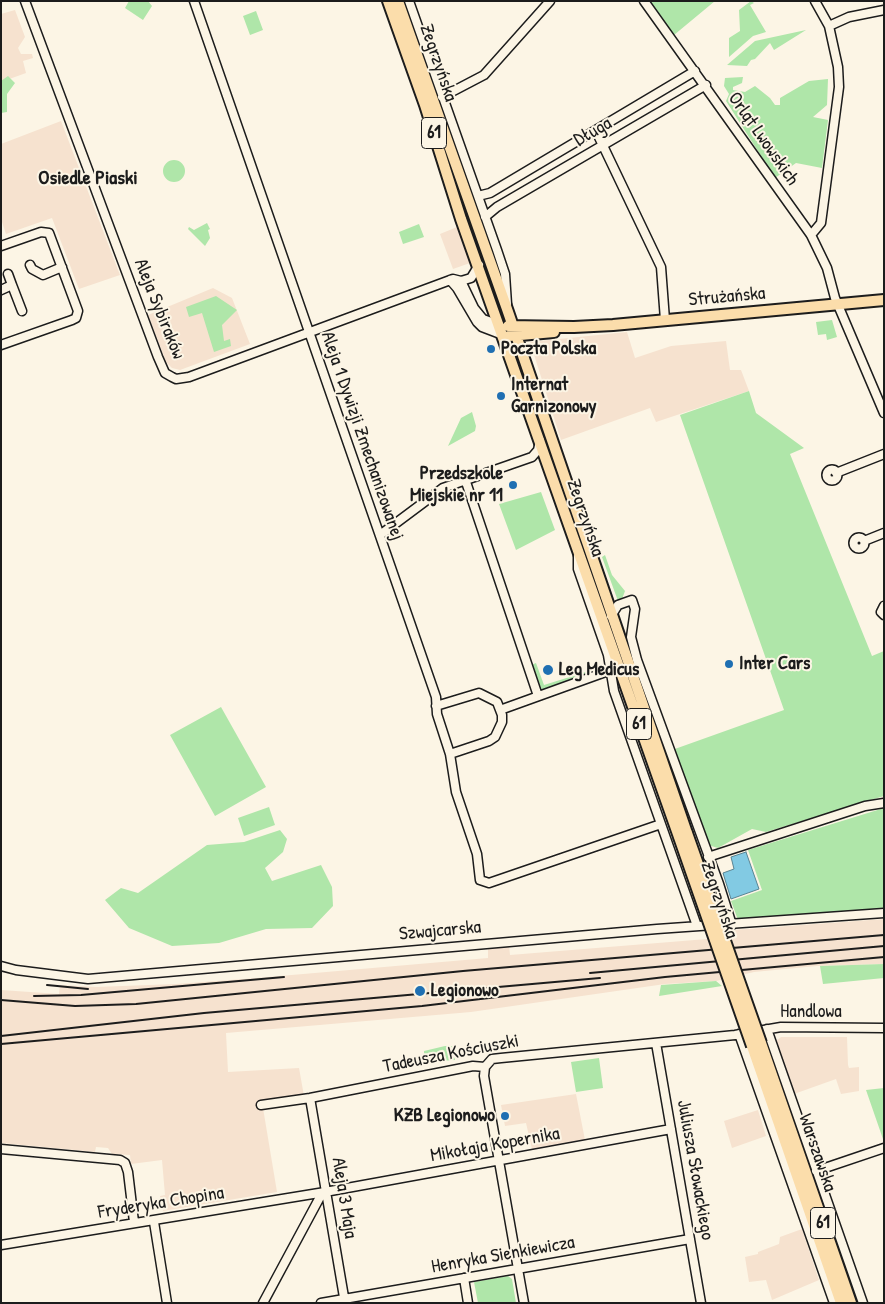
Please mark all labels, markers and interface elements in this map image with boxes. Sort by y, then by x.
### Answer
street label: Zegrzyńska [414,21,462,105]
street label: Orląt Lwowskich [723,88,803,190]
street label: Długa [570,112,616,152]
road number: 61 [422,118,446,148]
district label: Osiedle Piaski [38,167,138,191]
street label: Aleja Sybiraków [129,256,189,362]
street label: Strużańska [688,282,766,312]
street label: Aleja 1 Dywizji Zmechanizowanej [316,329,408,543]
place label: Poczta Polska [501,338,596,360]
marker: Poczta Polska [485,343,497,355]
place label: Internat Garnizonowy [511,374,597,418]
marker: Internat Garnizonowy [495,390,507,402]
place label: Przedszkole Miejskie nr 11 [410,463,503,507]
street label: Zegrzyńska [561,476,609,560]
marker: Przedszkole Miejskie nr 11 [507,479,519,491]
place label: Inter Cars [739,653,810,675]
marker: Inter Cars [723,658,735,670]
place label: Leg Medicus [559,659,639,681]
marker: Leg Medicus [541,663,555,677]
road number: 61 [626,709,652,740]
street label: Zegrzyńska [695,858,743,942]
street label: Szwajcarska [398,916,482,946]
place label: Legionowo [431,980,499,1002]
marker: Legionowo [413,984,427,998]
street label: Handlowa [780,1001,842,1023]
street label: Tadeusza Kościuszki [381,1030,521,1078]
street label: Juliusza Słowackiego [671,1098,719,1242]
place label: KZB Legionowo [394,1105,495,1127]
marker: KZB Legionowo [499,1110,511,1122]
street label: Warszawska [793,1111,841,1195]
street label: Mikołaja Kopernika [429,1122,561,1168]
street label: Aleja 3 Maja [326,1156,362,1240]
street label: Fryderyka Chopina [97,1182,225,1224]
road number: 61 [810,1208,836,1238]
street label: Henryka Sienkiewicza [430,1231,576,1279]

